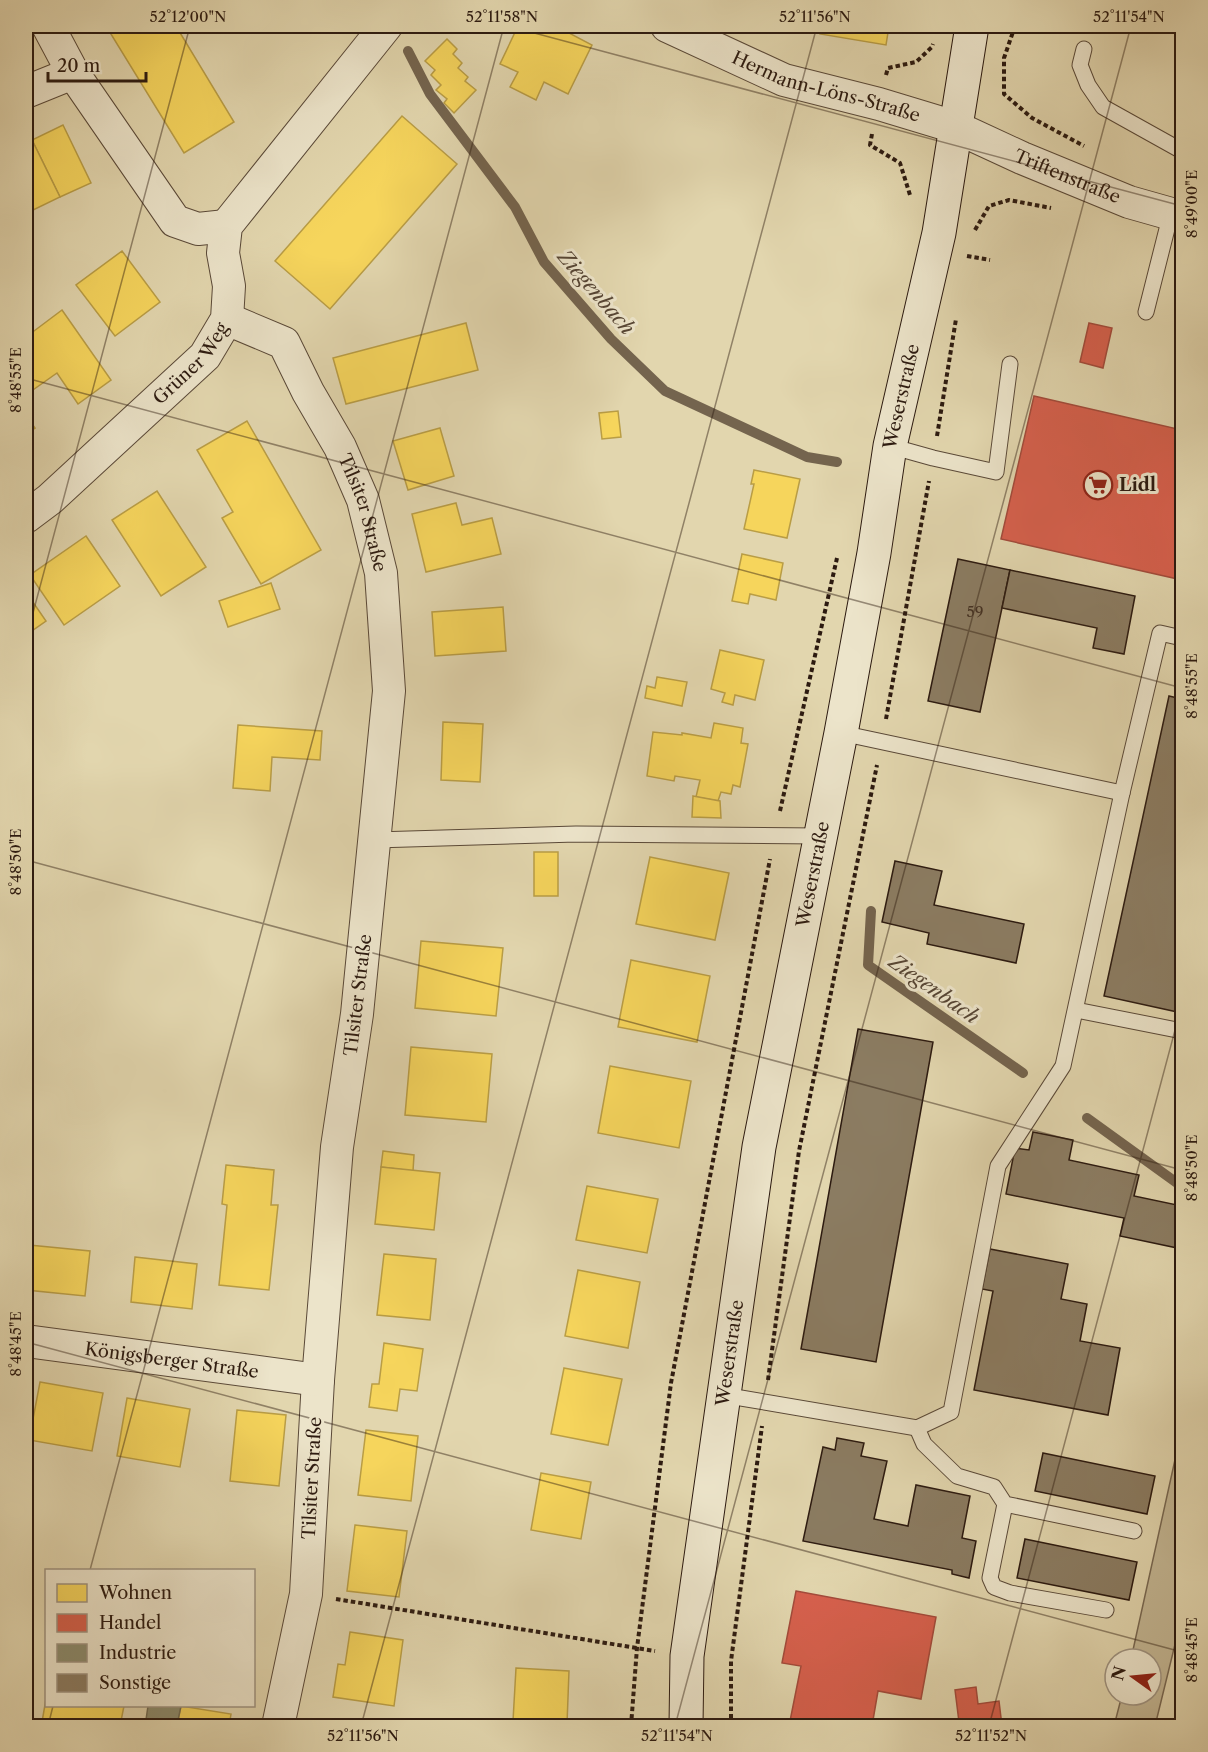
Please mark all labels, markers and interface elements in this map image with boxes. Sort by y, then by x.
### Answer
text: 52°12'00"N [150,7,226,26]
text: 52°11'58"N [466,7,538,26]
text: 52°11'56"N [779,7,851,26]
text: 52°11'54"N [1093,7,1165,26]
scale bar [48,45,146,83]
street label: Hermann-Löns-Straße [728,46,923,127]
text: 20 m [57,55,101,77]
street label: Triftenstraße [1011,145,1124,208]
text: 8°49'00"E [1182,170,1201,238]
water label: Ziegenbach [552,244,640,340]
street label: Grüner Weg [149,318,234,409]
street label: Weserstraße [878,342,924,452]
text: 8°48'55"E [6,347,25,413]
street label: Tilsiter Straße [333,451,391,574]
supermarket icon: Lidl [1082,469,1114,501]
place label: Lidl [1119,474,1156,496]
house number: 59 [967,602,983,621]
text: 8°48'55"E [1182,653,1201,719]
street label: Weserstraße [792,819,834,930]
text: 8°48'50"E [6,828,25,896]
street label: Tilsiter Straße [340,933,376,1057]
water label: Ziegenbach [883,948,984,1029]
text: 8°48'50"E [1182,1134,1201,1202]
street label: Weserstraße [711,1298,748,1409]
text: 8°48'45"E [6,1311,25,1377]
street label: Königsberger Straße [83,1338,260,1383]
street label: Tilsiter Straße [298,1416,326,1540]
legend [45,1569,255,1707]
text: Wohnen [98,1582,172,1604]
text: Handel [99,1612,161,1634]
text: 8°48'45"E [1182,1617,1201,1683]
text: Industrie [99,1642,176,1664]
north arrow [1103,1647,1163,1707]
text: N [1107,1664,1130,1682]
text: Sonstige [99,1672,171,1694]
text: 52°11'56"N [327,1726,399,1745]
text: 52°11'54"N [641,1726,713,1745]
text: 52°11'52"N [955,1726,1027,1745]

